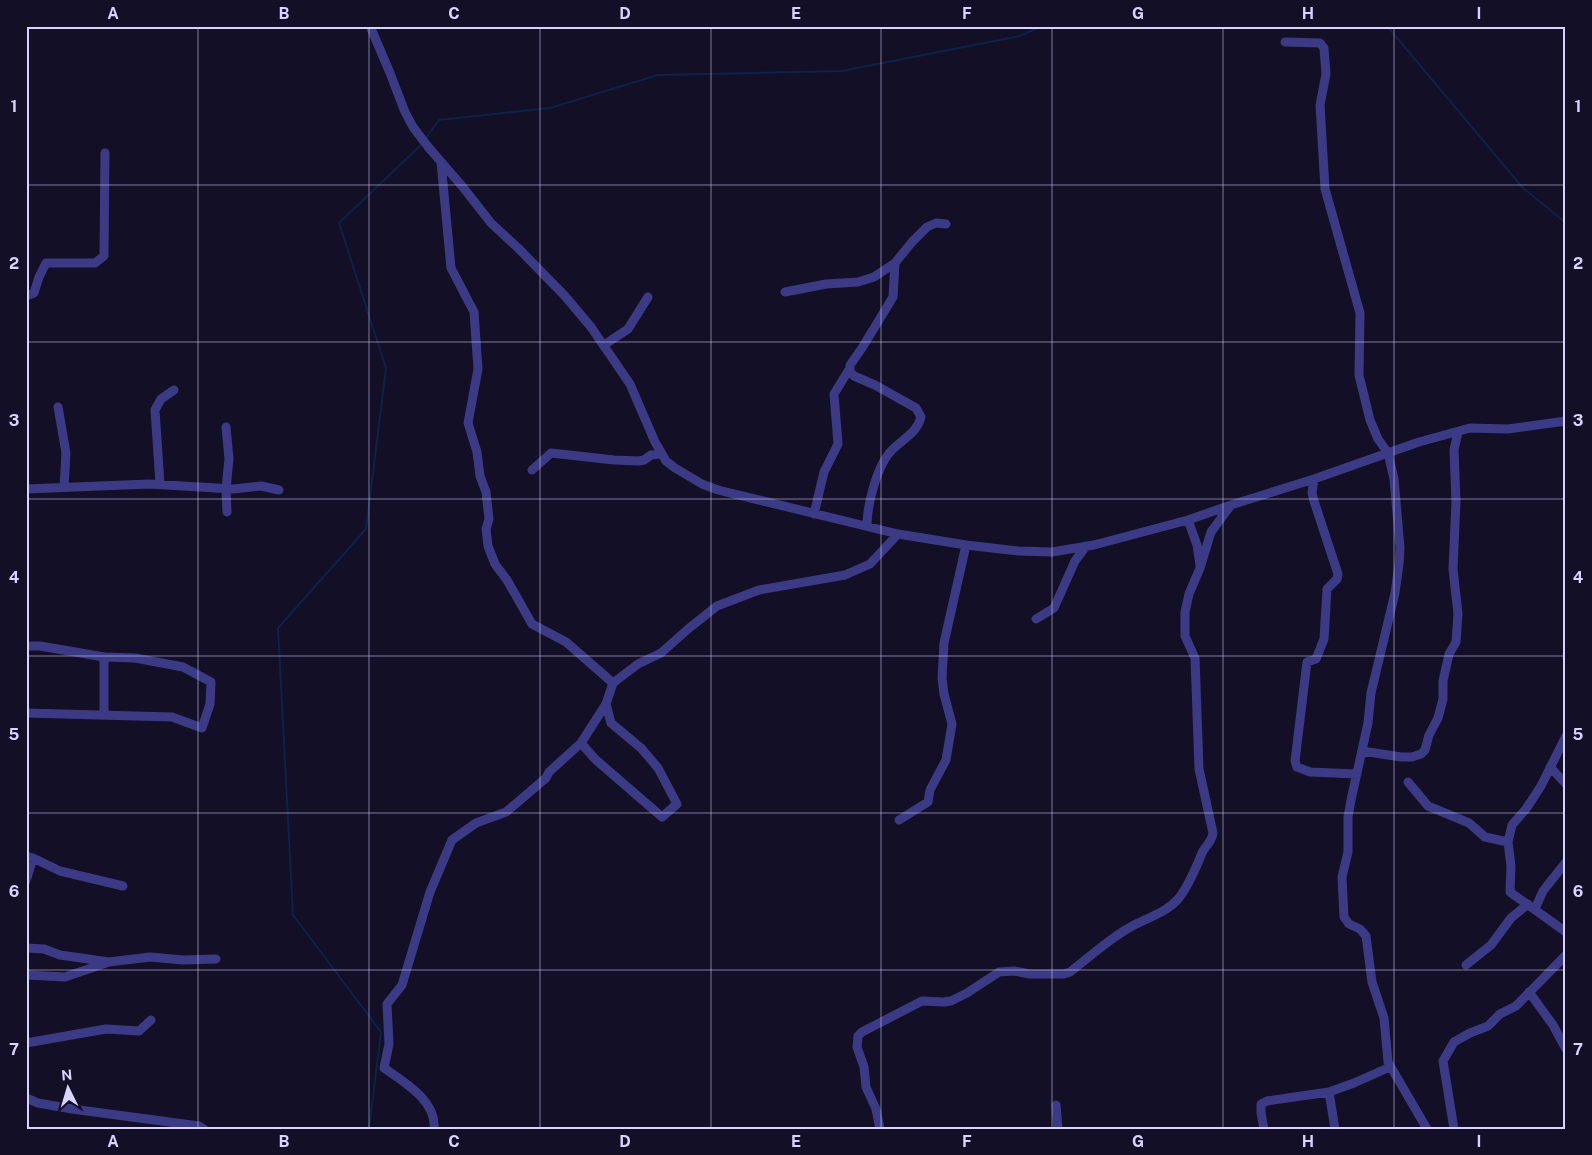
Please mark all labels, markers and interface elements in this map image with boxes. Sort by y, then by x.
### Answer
text: A [107,4,119,23]
text: B [279,4,290,23]
text: C [448,4,460,23]
text: D [619,4,631,23]
text: E [791,4,801,23]
text: F [962,4,972,23]
text: G [1132,4,1144,23]
text: H [1302,4,1314,23]
text: I [1477,4,1481,23]
text: 1 [11,97,17,116]
text: 1 [1575,97,1581,116]
text: 2 [9,254,19,273]
text: 2 [1573,254,1583,273]
text: 3 [9,411,19,430]
text: 3 [1573,411,1583,430]
text: 4 [9,568,20,587]
text: 4 [1573,568,1584,587]
text: 5 [9,725,20,744]
text: 5 [1573,725,1584,744]
text: 6 [9,882,19,901]
text: 6 [1573,882,1583,901]
text: 7 [9,1040,19,1059]
text: 7 [1573,1040,1583,1059]
north arrow [42,1062,92,1112]
text: N [61,1067,73,1083]
text: A [107,1132,119,1151]
text: B [279,1132,290,1151]
text: C [448,1132,460,1151]
text: D [619,1132,631,1151]
text: E [791,1132,801,1151]
text: F [962,1132,972,1151]
text: G [1132,1132,1144,1151]
text: H [1302,1132,1314,1151]
text: I [1477,1132,1481,1151]

